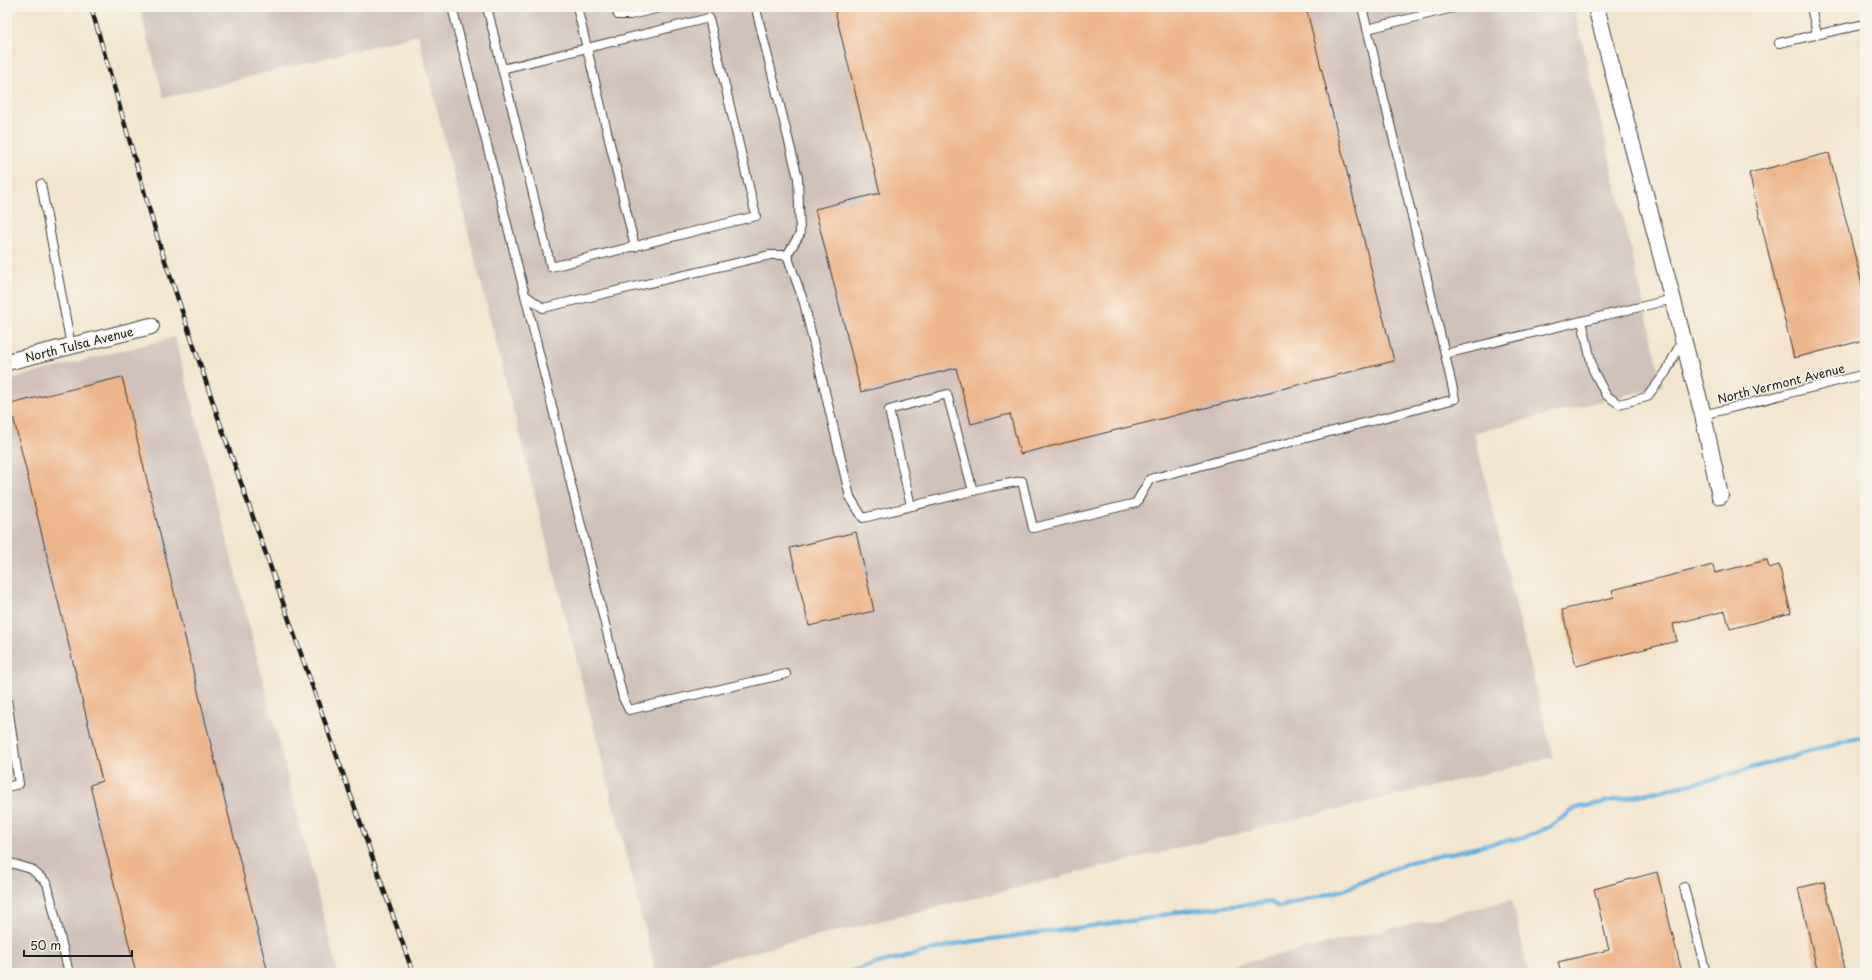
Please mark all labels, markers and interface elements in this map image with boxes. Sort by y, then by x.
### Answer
street label: North Tulsa Avenue [23,322,135,366]
street label: North Vermont Avenue [1715,358,1847,408]
scale bar [24,932,132,958]
text: 50 m [30,936,61,954]

